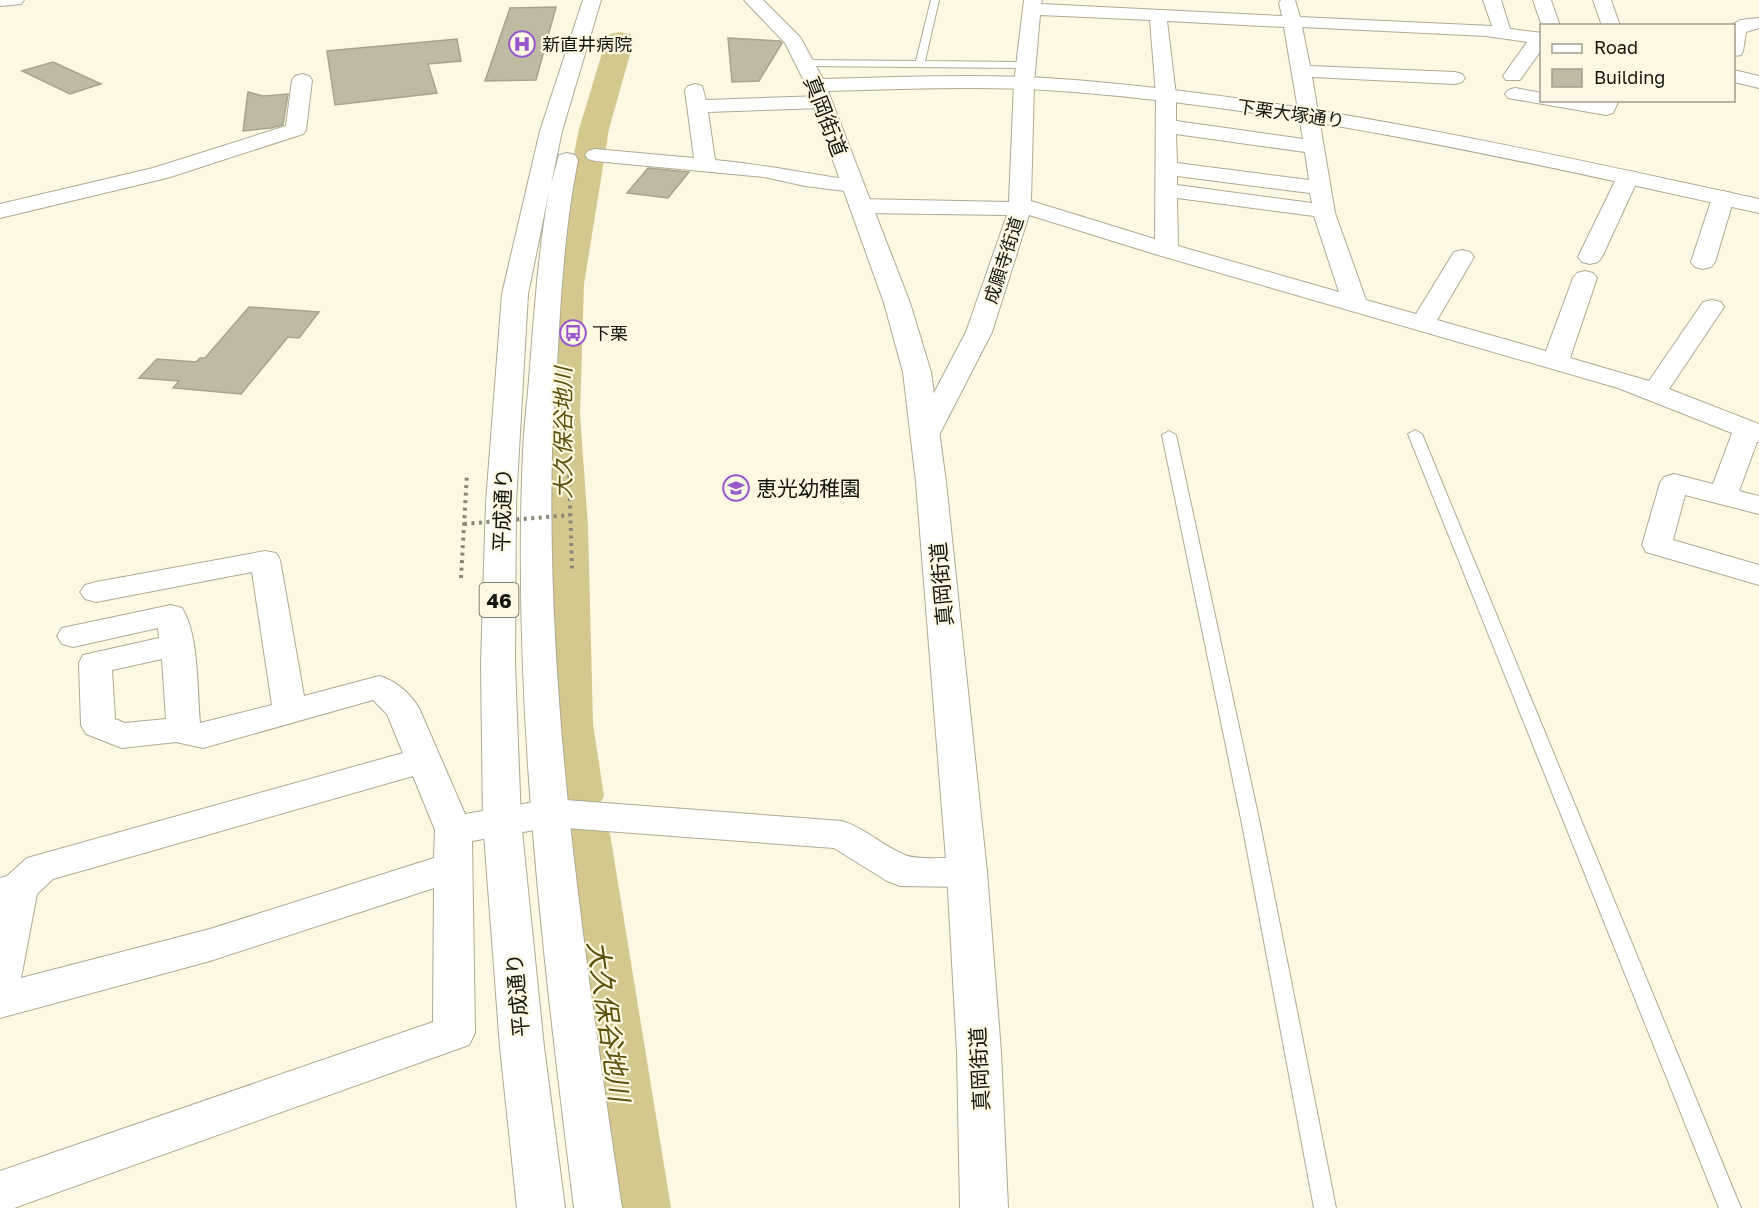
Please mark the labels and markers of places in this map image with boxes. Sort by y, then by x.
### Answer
hospital icon: 新直井病院 [507,29,537,59]
place label: 新直井病院 [542,33,632,55]
bus stop icon: 下栗 [558,318,588,348]
place label: 下栗 [592,322,628,344]
school or university icon: 恵光幼稚園 [721,473,751,503]
place label: 恵光幼稚園 [756,475,861,501]

